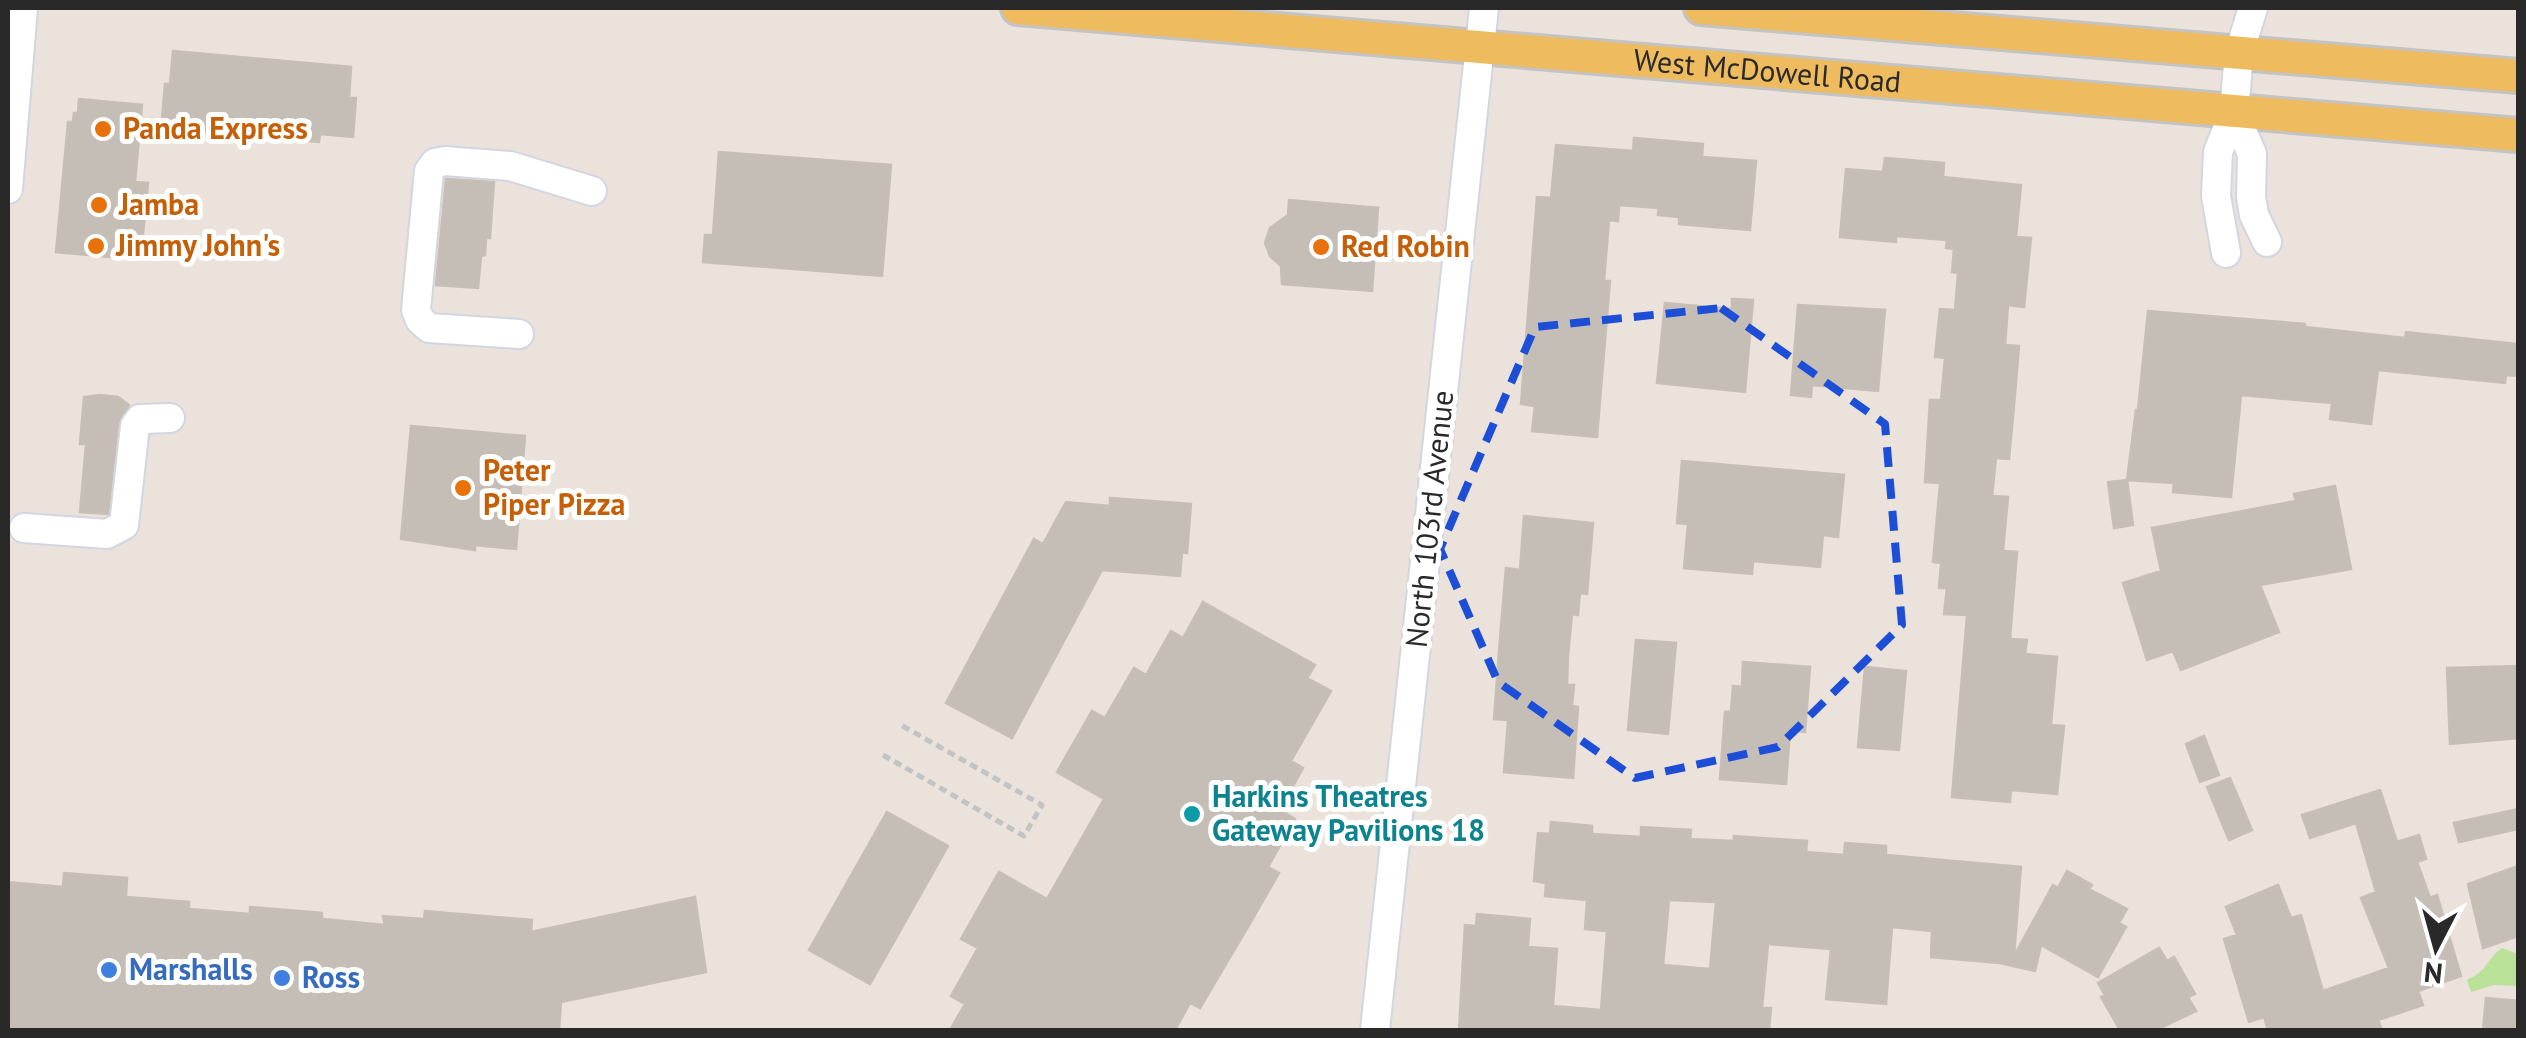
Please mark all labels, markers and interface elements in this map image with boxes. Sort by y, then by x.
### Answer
street label: West McDowell Road [1632,39,1903,101]
place label: Panda Express [123,108,308,147]
marker: Panda Express [92,118,114,140]
place label: Jamba [118,184,199,223]
marker: Jamba [88,194,110,216]
place label: Jimmy John's [115,225,280,264]
place label: Red Robin [1341,226,1470,265]
marker: Jimmy John's [85,235,107,257]
marker: Red Robin [1310,236,1332,258]
street label: North 103rd Avenue [1396,388,1461,649]
place label: Peter Piper Pizza [483,450,625,523]
marker: Peter Piper Pizza [452,477,474,499]
place label: Harkins Theatres Gateway Pavilions 18 [1212,776,1485,849]
marker: Harkins Theatres Gateway Pavilions 18 [1181,803,1203,825]
north arrow [2386,898,2486,998]
place label: Marshalls [129,949,253,988]
text: N [2422,954,2444,993]
place label: Ross [302,957,360,996]
marker: Marshalls [98,959,120,981]
marker: Ross [271,967,293,989]

